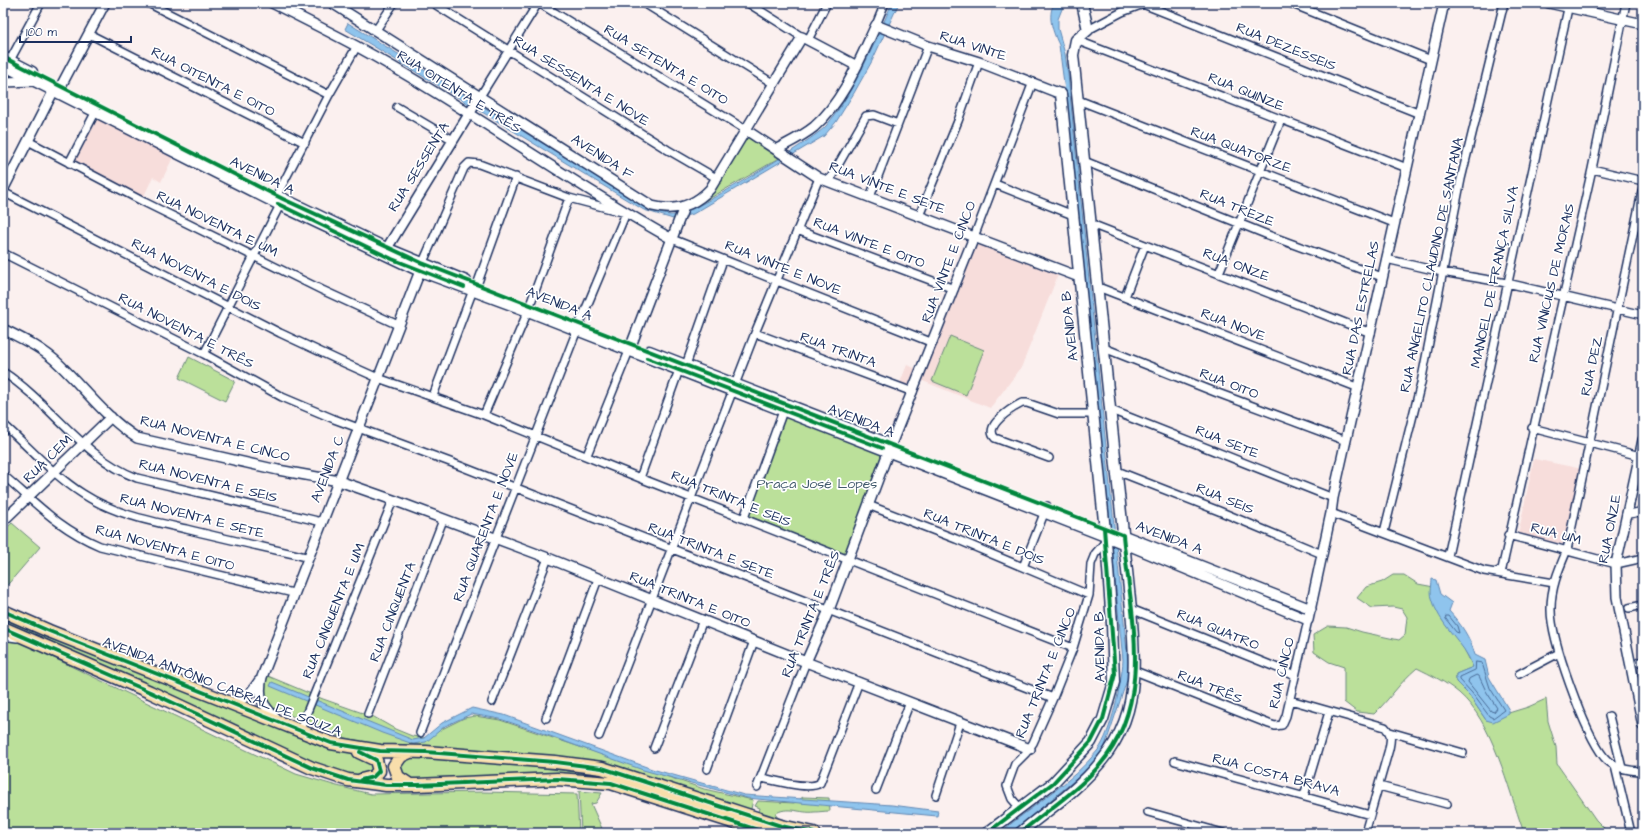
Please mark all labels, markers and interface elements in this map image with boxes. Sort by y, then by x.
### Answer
scale bar [20,18,131,44]
street label: RUA DEZESSEIS [1233,18,1339,76]
street label: RUA SETENTA E OITO [600,20,732,110]
text: 100 m [26,24,57,41]
street label: RUA VINTE [937,26,1010,66]
street label: RUA SESSENTA E NOVE [509,31,654,131]
street label: RUA OITENTA E OITO [148,42,278,122]
street label: RUA OITENTA E TRÊS [393,46,525,138]
street label: RUA QUINZE [1205,68,1288,117]
street label: RUA SESSENTA [383,118,455,216]
street label: RUA QUATORZE [1188,122,1295,179]
street label: AVENIDA F [567,129,637,185]
street label: RUA ANGELITO CLAUDINO DE SANTANA [1395,136,1469,394]
street label: AVENIDA A [226,152,298,200]
street label: RUA VINTE E SETE [826,157,949,220]
street label: RUA TREZE [1197,184,1278,232]
street label: MANOEL DE FRANÇA SILVA [1466,184,1524,370]
street label: RUA NOVENTA E UM [153,186,282,262]
street label: RUA VINTE E CINCO [917,198,981,326]
street label: RUA VINICIUS DE MORAIS [1524,201,1580,365]
street label: RUA VINTE E OITO [810,212,928,274]
street label: RUA NOVENTA E DOIS [128,234,264,316]
street label: RUA VINTE E NOVE [722,236,845,301]
street label: RUA DAS ESTRELAS [1337,239,1385,377]
street label: RUA ONZE [1200,243,1273,287]
street label: AVENIDA A [523,282,595,326]
street label: RUA NOVENTA E TRÊS [115,288,257,374]
street label: AVENIDA B [1056,290,1084,362]
street label: RUA NOVE [1198,304,1269,347]
street label: RUA TRINTA [797,327,879,373]
street label: RUA DEZ [1576,334,1608,398]
street label: RUA OITO [1196,364,1262,404]
street label: AVENIDA A [825,399,897,443]
street label: RUA NOVENTA E CINCO [138,411,292,467]
street label: RUA SETE [1192,420,1262,464]
street label: RUA CEM [19,430,78,488]
street label: AVENIDA C [306,432,350,505]
street label: RUA QUARENTA E NOVE [448,449,524,605]
street label: RUA NOVENTA E SEIS [137,454,279,508]
street label: RUA TRINTA E SEIS [668,466,794,532]
park label: Praça José Lopes [757,474,877,494]
street label: RUA SEIS [1193,478,1257,520]
street label: RUA NOVENTA E SETE [118,488,267,544]
street label: RUA ONZE [1594,492,1627,565]
street label: RUA TRINTA E DOIS [921,504,1047,570]
street label: AVENIDA A [1133,516,1205,560]
street label: RUA TRINTA E SETE [645,518,778,585]
street label: RUA UM [1528,518,1584,550]
street label: RUA NOVENTA E OITO [93,520,237,576]
street label: RUA CINQUENTA E UM [298,540,371,682]
street label: RUA TRINTA E TRÊS [776,548,846,680]
street label: RUA CINQUENTA [365,559,421,665]
street label: RUA TRINTA E OITO [627,567,753,633]
street label: RUA QUATRO [1174,604,1262,656]
street label: RUA TRINTA E CINCO [1011,605,1081,741]
street label: AVENIDA B [1089,612,1111,682]
street label: AVENIDA ANTÔNIO CABRAL DE SOUZA [100,632,344,742]
street label: RUA CINCO [1264,635,1300,711]
street label: RUA TRÊS [1175,665,1245,709]
street label: RUA COSTA BRAVA [1210,748,1342,802]

